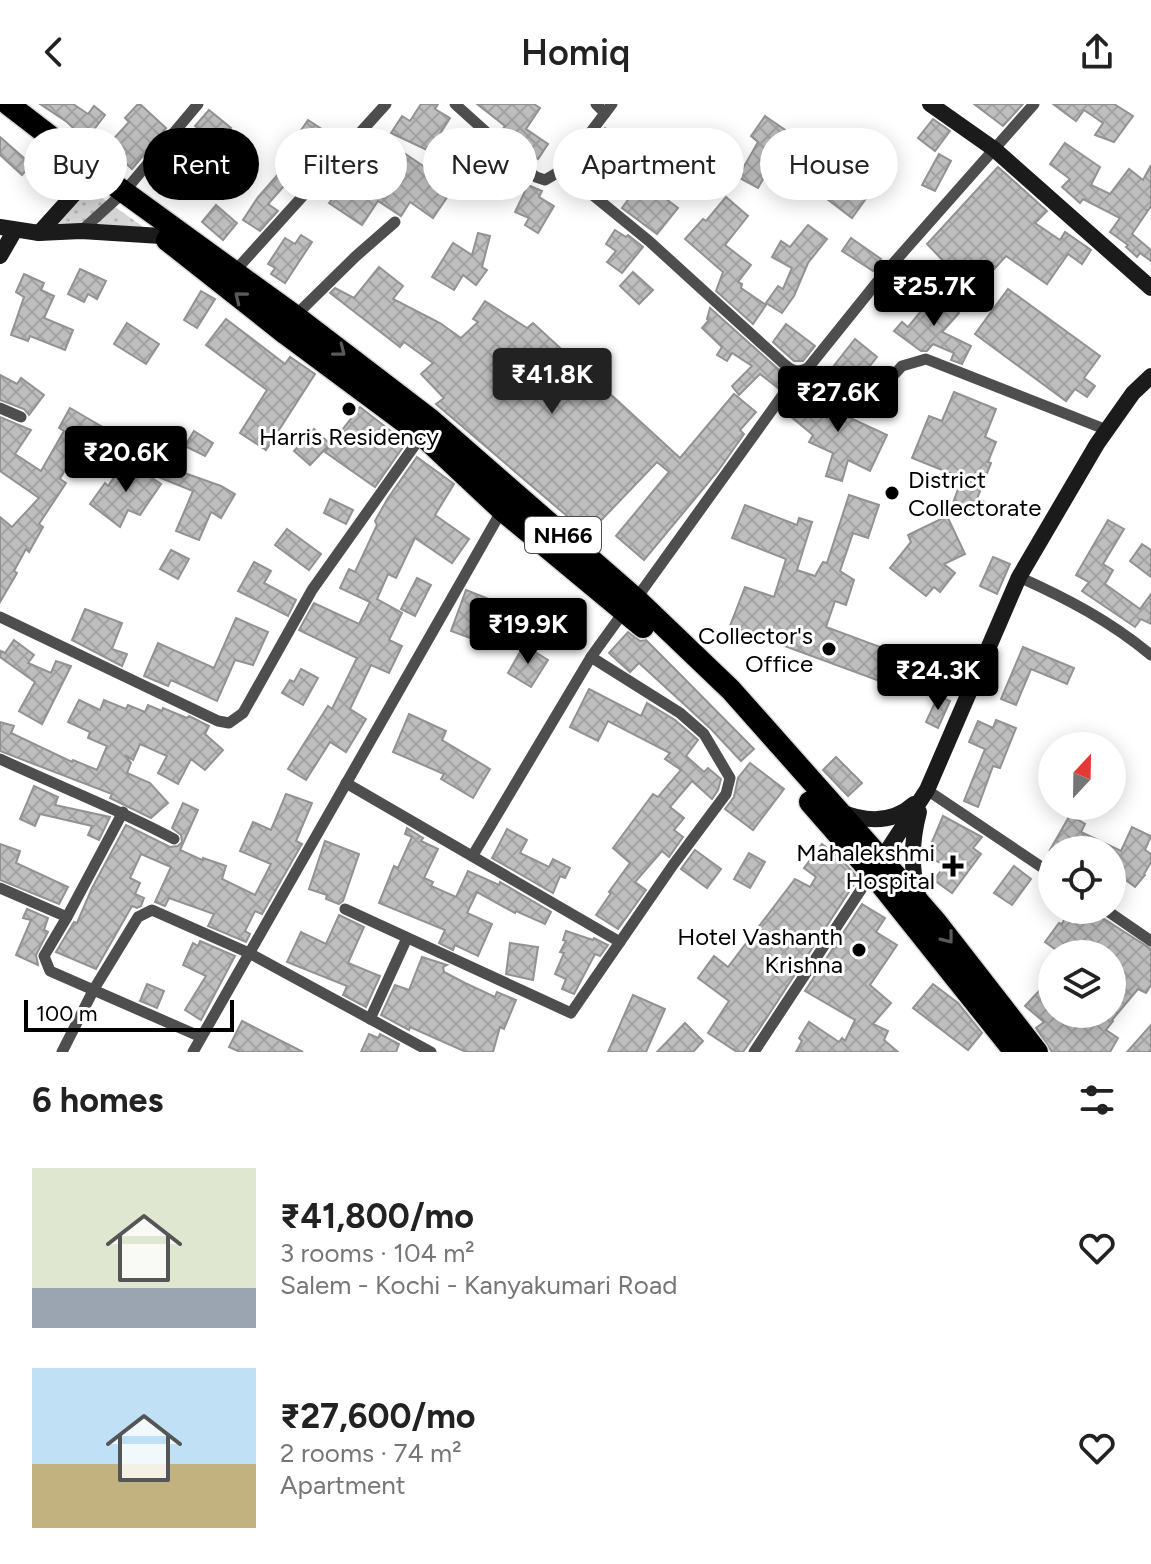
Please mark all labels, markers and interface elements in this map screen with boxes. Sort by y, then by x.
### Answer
icon: back [32,30,76,74]
icon: share [1075,30,1119,74]
text: Homiq [521,31,630,74]
chip: Buy [24,128,127,200]
chip: Rent [143,128,259,200]
chip: Filters [275,128,407,200]
chip: New [423,128,537,200]
chip: Apartment [553,128,744,200]
chip: House [760,128,898,200]
pin: ₹25.7K [869,260,999,328]
text: ₹25.7K [892,270,976,302]
one-way arrow [235,293,250,307]
one-way arrow [331,341,346,355]
pin: ₹41.8K [487,348,617,416]
text: ₹41.8K [511,358,593,390]
pin: ₹27.6K [773,366,903,434]
text: ₹27.6K [796,376,880,408]
marker: Harris Residency [340,400,358,418]
place label: Harris Residency [259,422,439,451]
pin: ₹20.6K [61,426,191,494]
text: ₹20.6K [83,436,169,468]
place label: District Collectorate [908,465,1041,522]
marker: District Collectorate [883,484,901,502]
road number: NH66 [525,517,601,553]
pin: ₹19.9K [463,598,593,666]
text: ₹19.9K [488,608,568,640]
place label: Collector's Office [698,621,813,678]
marker: Collector's Office [820,640,838,658]
pin: ₹24.3K [873,644,1003,712]
text: ₹24.3K [895,654,981,686]
north arrow [1038,732,1126,820]
map controls [1038,732,1126,1028]
button: locate [1038,836,1126,924]
place label: Mahalekshmi Hospital [796,838,935,895]
marker: Mahalekshmi Hospital [942,855,964,877]
place label: Hotel Vashanth Krishna [677,922,843,979]
one-way arrow [938,929,953,943]
button: layers [1038,940,1126,1028]
marker: Hotel Vashanth Krishna [850,941,868,959]
scale bar [24,996,234,1032]
text: 100 m [36,1000,97,1027]
icon: filters [1075,1078,1119,1122]
text: 6 homes [32,1080,163,1121]
text: ₹41,800/mo [280,1196,474,1237]
icon: home [96,1200,192,1296]
icon: heart [1075,1226,1119,1270]
text: 3 rooms · 104 m² [280,1237,475,1269]
text: Salem - Kochi - Kanyakumari Road [280,1269,677,1301]
text: ₹27,600/mo [280,1396,476,1437]
icon: home [96,1400,192,1496]
icon: heart [1075,1426,1119,1470]
text: 2 rooms · 74 m² [280,1437,462,1469]
text: Apartment [280,1469,406,1501]

